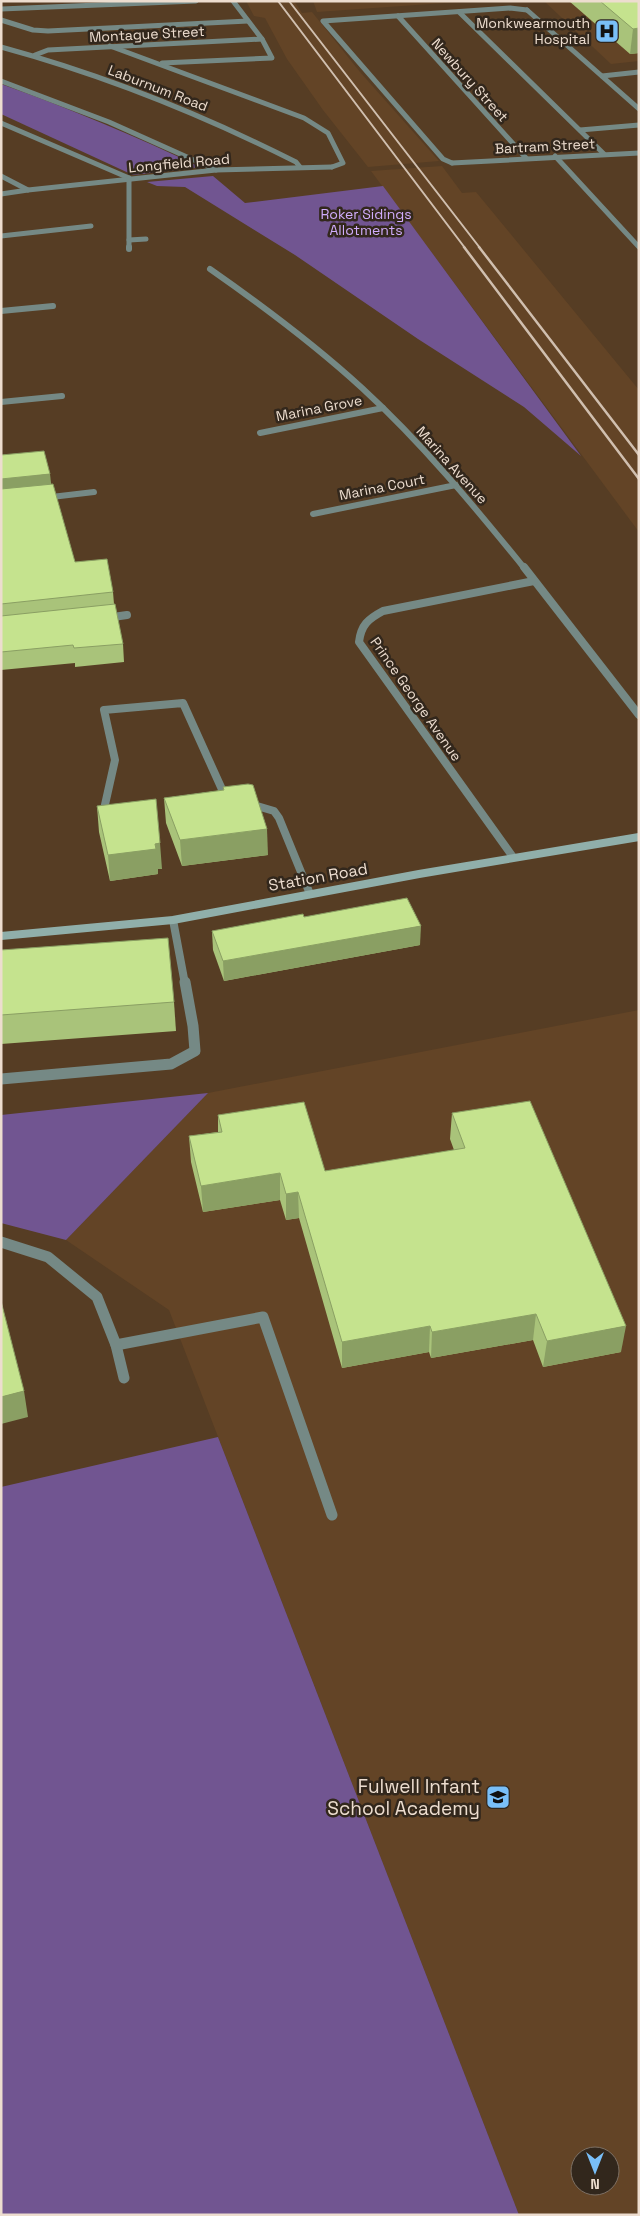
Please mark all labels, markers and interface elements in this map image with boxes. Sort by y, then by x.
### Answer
place label: Monkwearmouth Hospital [476,14,590,48]
hospital icon: Monkwearmouth Hospital [594,18,620,44]
street label: Montague Street [89,22,205,46]
street label: Newbury Street [428,34,512,126]
street label: Laburnum Road [105,61,211,115]
street label: Bartram Street [494,134,596,158]
street label: Longfield Road [128,150,230,176]
park label: Roker Sidings Allotments [320,205,412,239]
street label: Marina Grove [274,391,364,425]
street label: Marina Avenue [412,422,492,508]
street label: Marina Court [338,470,426,504]
street label: Prince George Avenue [366,634,466,764]
street label: Station Road [267,858,369,896]
place label: Fulwell Infant School Academy [327,1774,480,1821]
school or university icon: Fulwell Infant School Academy [485,1784,511,1810]
north arrow [570,2146,620,2196]
text: N [590,2175,600,2193]

